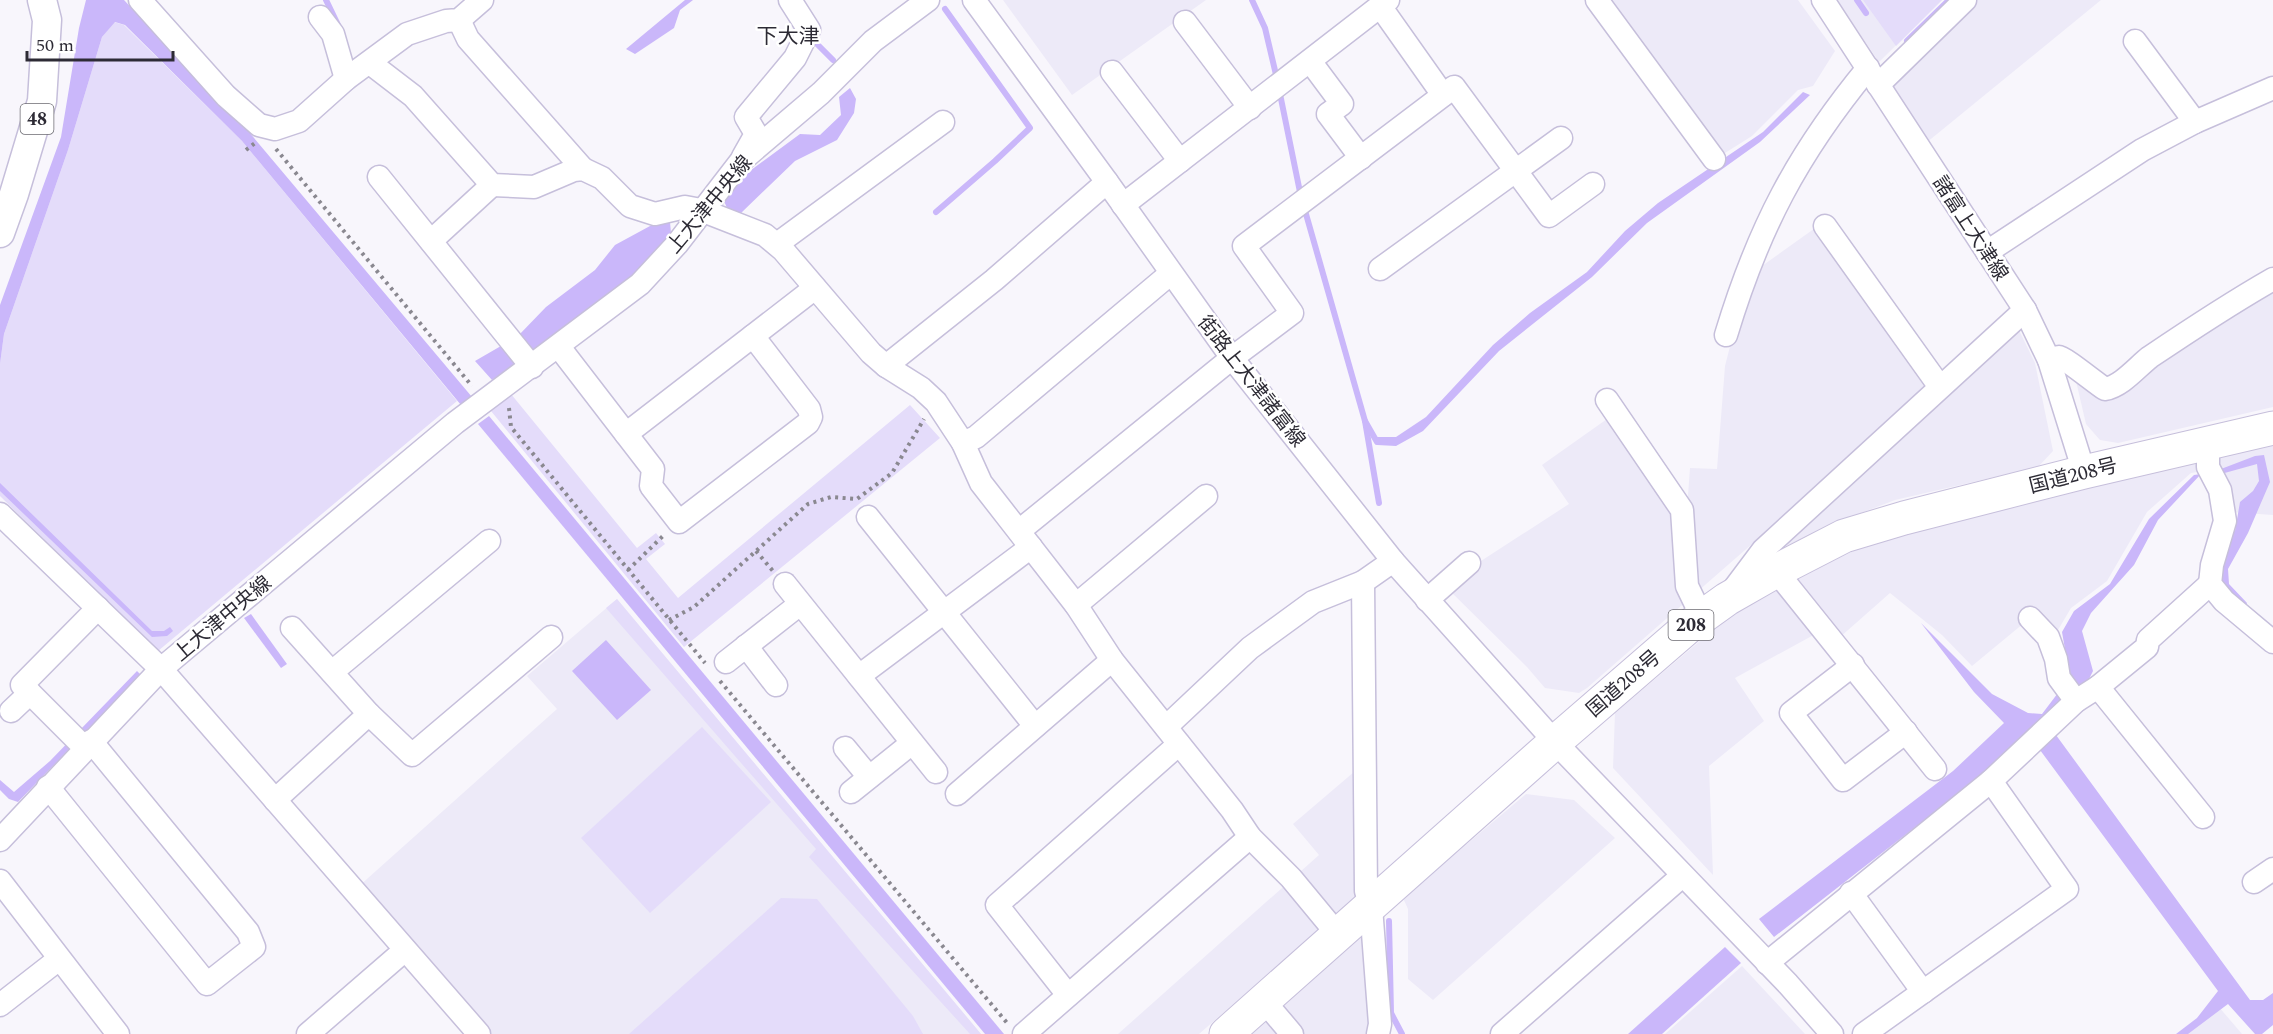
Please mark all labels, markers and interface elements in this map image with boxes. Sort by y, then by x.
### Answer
district label: 下大津 [757,21,820,53]
scale bar [27,24,172,62]
text: 50 m [36,32,74,59]
road number: 48 [20,104,54,134]
street label: 上大津中央線 [660,149,760,260]
street label: 諸富上大津線 [1925,170,2015,287]
street label: 街路上大津諸富線 [1190,309,1312,454]
street label: 国道208号 [2026,451,2121,501]
street label: 上大津中央線 [167,569,278,669]
road number: 208 [1668,610,1714,640]
street label: 国道208号 [1580,643,1667,725]

